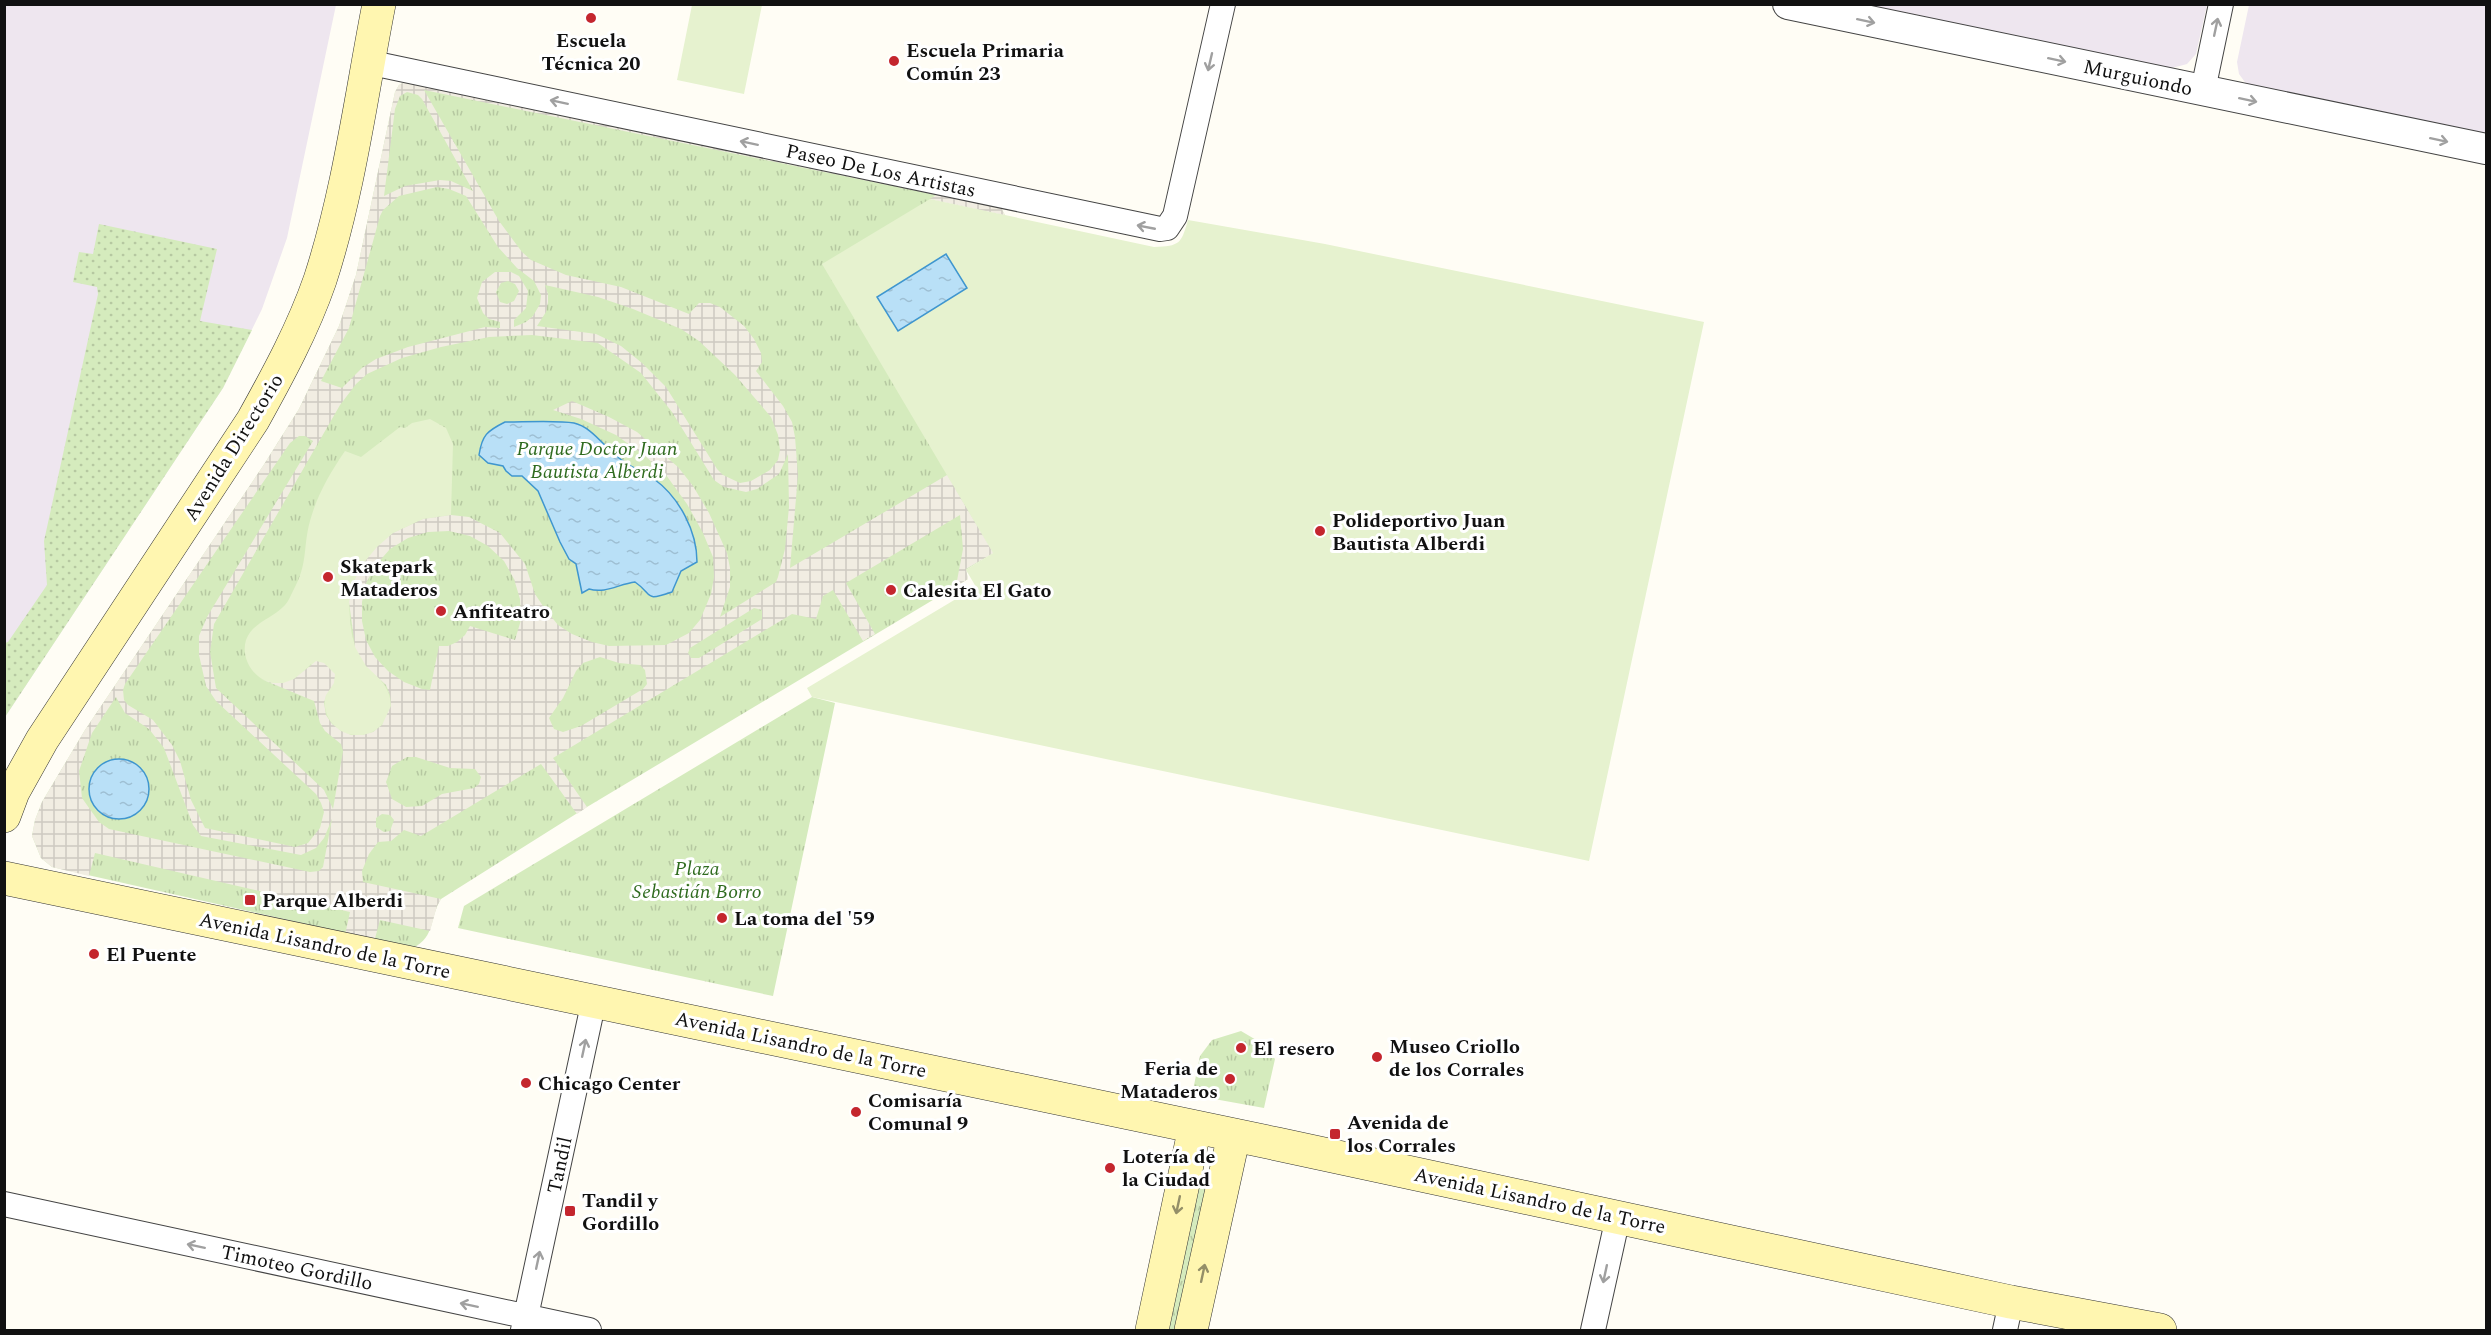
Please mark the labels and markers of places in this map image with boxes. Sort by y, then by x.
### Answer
marker: Escuela Técnica 20 [584,11,598,25]
place label: Escuela Técnica 20 [541,26,641,79]
place label: Escuela Primaria Común 23 [906,36,1065,89]
marker: Escuela Primaria Común 23 [887,54,901,68]
place label: Polideportivo Juan Bautista Alberdi [1332,506,1505,559]
marker: Polideportivo Juan Bautista Alberdi [1313,524,1327,538]
place label: Skatepark Mataderos [340,552,438,605]
marker: Skatepark Mataderos [321,570,335,584]
place label: Calesita El Gato [903,576,1052,606]
marker: Calesita El Gato [884,583,898,597]
place label: Anfiteatro [453,597,550,627]
marker: Anfiteatro [434,604,448,618]
place label: Parque Alberdi [262,886,403,916]
marker: Parque Alberdi [243,893,257,907]
place label: La toma del '59 [734,904,875,934]
marker: La toma del '59 [715,911,729,925]
place label: El Puente [106,940,196,970]
marker: El Puente [87,947,101,961]
place label: Museo Criollo de los Corrales [1389,1032,1524,1085]
place label: El resero [1253,1034,1335,1064]
marker: El resero [1234,1041,1248,1055]
marker: Museo Criollo de los Corrales [1370,1050,1384,1064]
place label: Feria de Mataderos [1120,1054,1218,1107]
place label: Chicago Center [538,1069,681,1099]
marker: Feria de Mataderos [1223,1072,1237,1086]
marker: Chicago Center [519,1076,533,1090]
place label: Comisaría Comunal 9 [868,1086,968,1139]
marker: Comisaría Comunal 9 [849,1105,863,1119]
place label: Avenida de los Corrales [1347,1108,1456,1161]
marker: Avenida de los Corrales [1328,1127,1342,1141]
place label: Lotería de la Ciudad [1122,1142,1216,1195]
marker: Lotería de la Ciudad [1103,1161,1117,1175]
place label: Tandil y Gordillo [582,1186,659,1239]
marker: Tandil y Gordillo [563,1204,577,1218]

